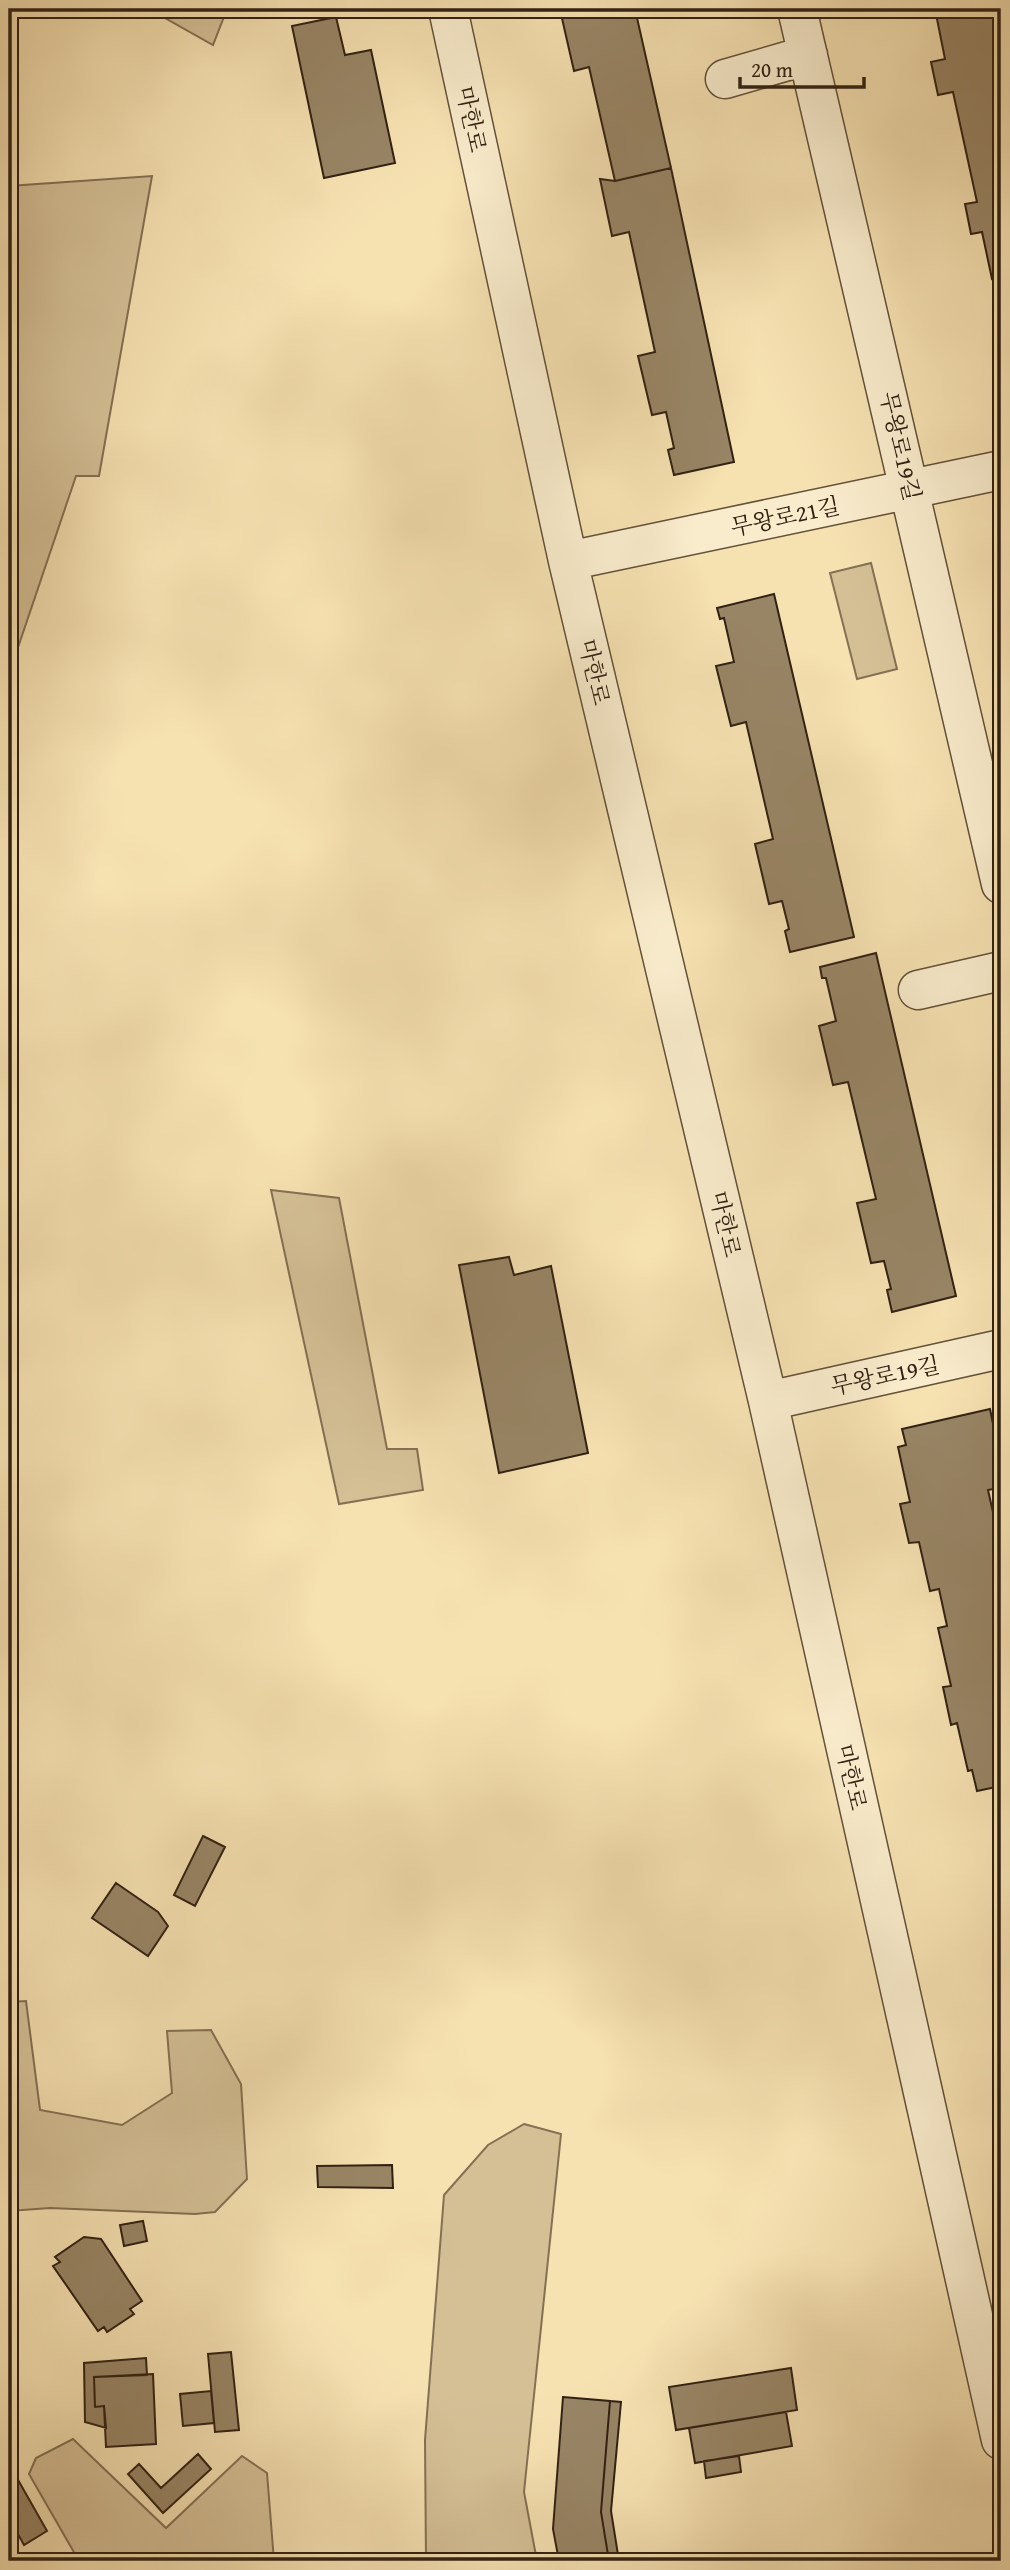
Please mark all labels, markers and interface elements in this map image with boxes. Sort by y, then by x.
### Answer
scale bar [740,46,865,90]
text: 20 m [751,54,793,85]
street label: 마한로 [449,83,495,155]
street label: 무왕로19길 [872,388,930,504]
street label: 무왕로21길 [727,488,843,544]
street label: 마한로 [571,636,619,708]
street label: 마한로 [702,1188,750,1260]
street label: 무왕로19길 [827,1347,943,1403]
street label: 마한로 [828,1741,876,1813]

